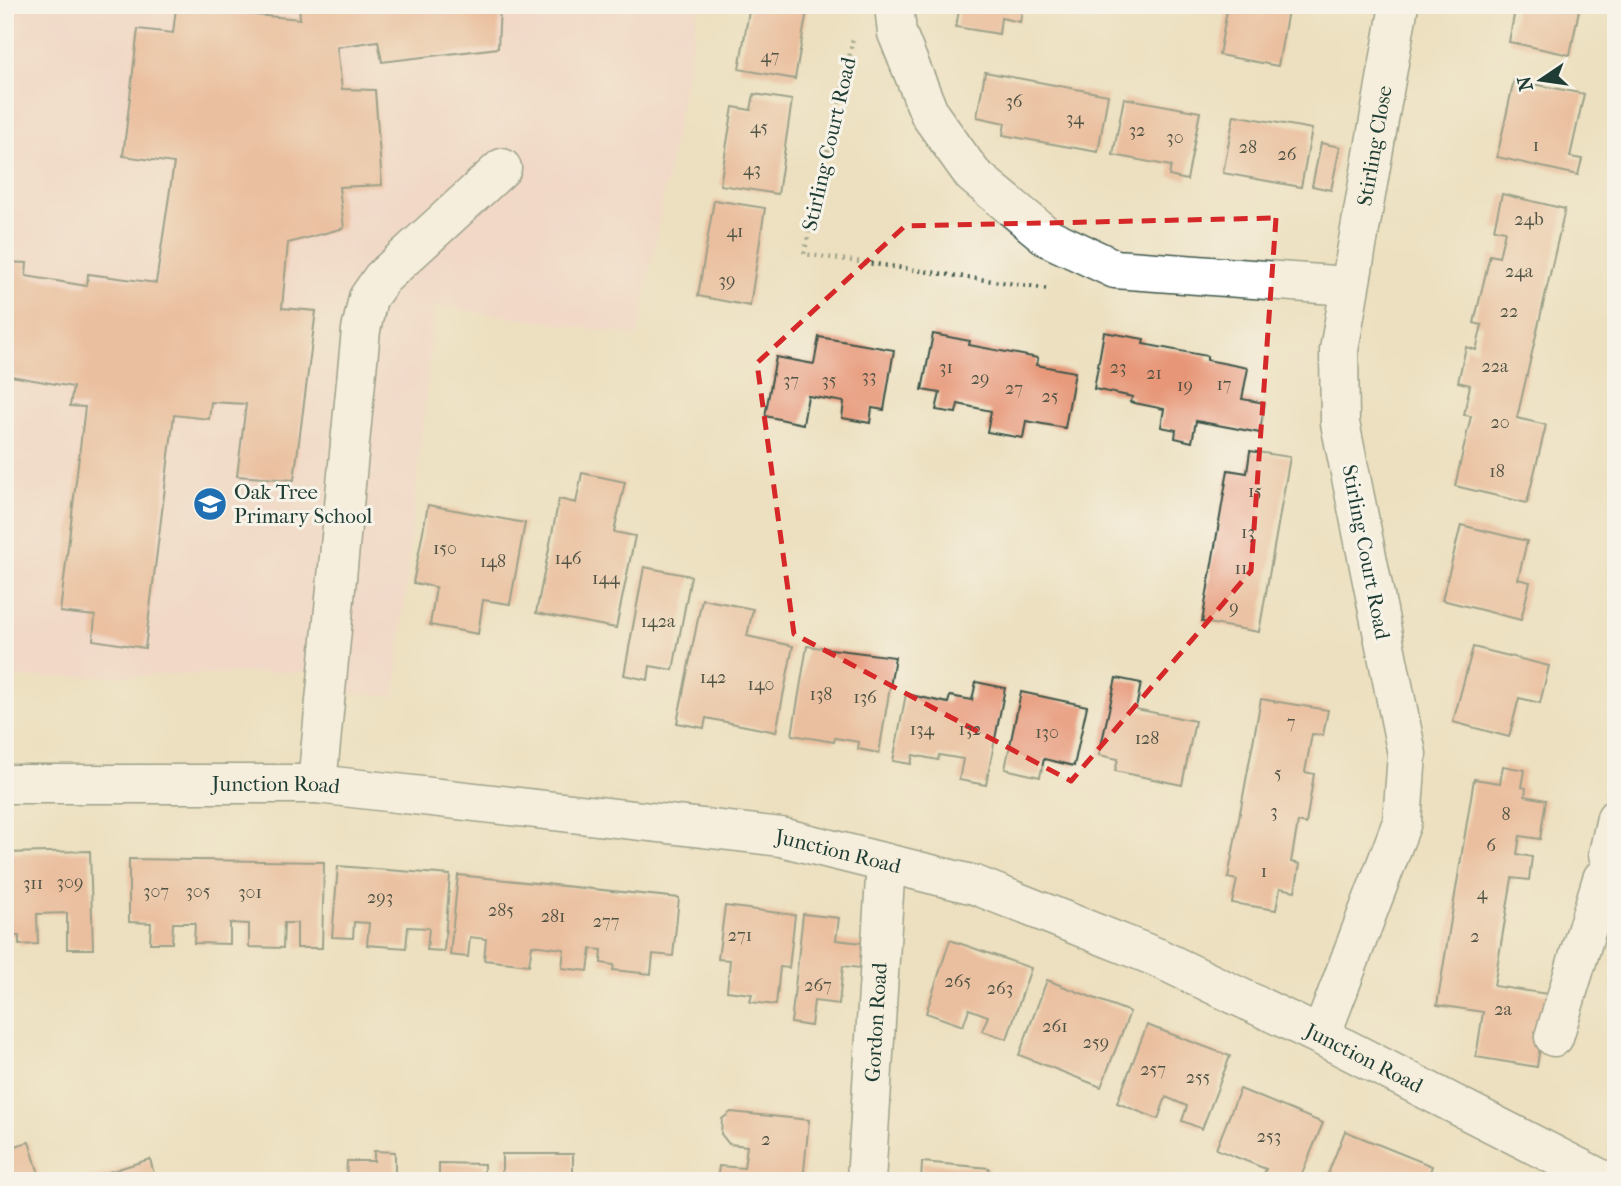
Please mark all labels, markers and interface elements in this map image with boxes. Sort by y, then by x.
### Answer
house number: 47 [761,46,780,67]
north arrow [1506,46,1576,116]
street label: Stirling Court Road [797,54,861,233]
text: N [1513,74,1538,93]
street label: Stirling Close [1352,84,1397,208]
house number: 36 [1005,91,1023,112]
house number: 34 [1066,108,1084,129]
house number: 45 [750,117,768,138]
house number: 32 [1129,120,1145,141]
house number: 30 [1166,127,1184,148]
house number: 1 [1533,135,1539,156]
house number: 28 [1239,137,1257,158]
house number: 26 [1277,144,1297,165]
house number: 43 [743,159,761,180]
house number: 24b [1514,209,1544,230]
house number: 41 [726,221,744,242]
house number: 24a [1505,261,1534,282]
house number: 39 [719,270,735,291]
house number: 22 [1500,301,1518,322]
house number: 22a [1482,356,1509,377]
house number: 31 [939,357,953,378]
house number: 23 [1110,357,1126,378]
house number: 21 [1146,363,1162,384]
house number: 33 [862,366,876,387]
house number: 29 [971,368,989,389]
house number: 37 [783,370,799,391]
house number: 35 [821,370,837,391]
house number: 17 [1216,374,1232,395]
house number: 19 [1177,375,1193,396]
house number: 27 [1005,378,1023,399]
house number: 25 [1041,386,1059,407]
house number: 20 [1490,412,1510,433]
house number: 18 [1489,461,1505,482]
street label: Stirling Court Road [1337,463,1395,642]
place label: Oak Tree Primary School [234,480,372,528]
house number: 15 [1248,481,1262,502]
school or university icon: Oak Tree Primary School [191,485,229,523]
house number: 13 [1241,522,1255,543]
house number: 150 [433,538,457,559]
house number: 146 [555,548,582,569]
house number: 148 [480,551,506,572]
house number: 11 [1235,558,1247,579]
house number: 144 [592,568,620,589]
house number: 9 [1229,597,1239,618]
house number: 142a [641,611,676,632]
house number: 142 [700,667,726,688]
house number: 140 [748,674,774,695]
house number: 138 [810,684,832,705]
house number: 136 [853,687,877,708]
house number: 7 [1287,712,1296,733]
house number: 134 [910,719,935,740]
house number: 132 [958,719,982,740]
house number: 130 [1035,722,1059,743]
house number: 128 [1135,728,1159,749]
house number: 5 [1274,763,1282,784]
street label: Junction Road [210,772,342,799]
house number: 3 [1270,801,1278,822]
house number: 8 [1501,804,1511,825]
street label: Junction Road [772,824,904,878]
house number: 6 [1486,835,1496,856]
house number: 1 [1261,861,1267,882]
house number: 309 [57,872,83,893]
house number: 311 [23,873,43,894]
house number: 307 [143,881,169,902]
house number: 305 [185,881,211,902]
house number: 301 [238,882,262,903]
house number: 4 [1477,883,1488,904]
house number: 293 [367,887,393,908]
house number: 285 [488,900,514,921]
house number: 281 [541,906,565,927]
house number: 277 [593,911,620,932]
house number: 271 [728,925,752,946]
house number: 2 [1470,926,1480,947]
street label: Gordon Road [860,961,892,1083]
house number: 265 [945,971,972,992]
house number: 267 [804,975,832,996]
house number: 263 [987,978,1013,999]
house number: 2a [1494,999,1512,1020]
house number: 261 [1042,1016,1068,1037]
street label: Junction Road [1300,1017,1427,1098]
house number: 259 [1083,1032,1109,1053]
house number: 257 [1140,1059,1166,1080]
house number: 255 [1186,1067,1211,1088]
house number: 253 [1257,1126,1281,1147]
house number: 2 [761,1129,771,1150]

